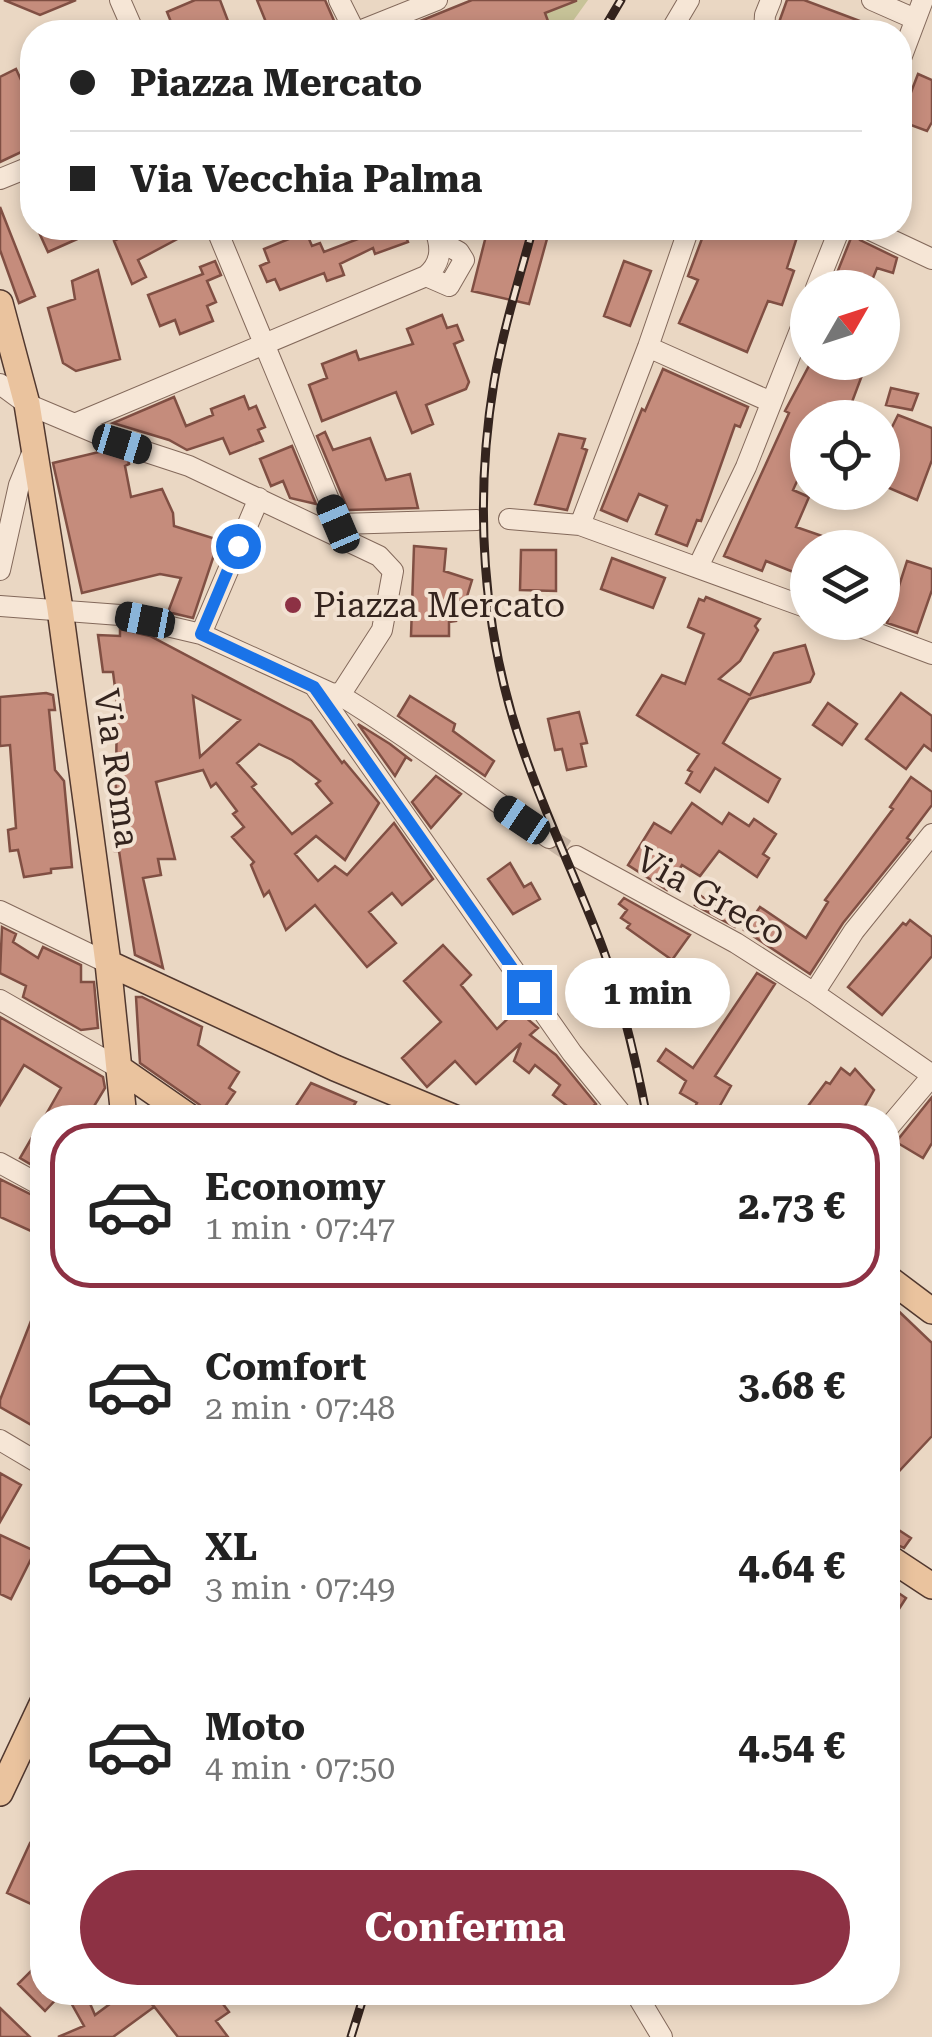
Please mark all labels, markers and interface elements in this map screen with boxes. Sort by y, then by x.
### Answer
text: Piazza Mercato [130,61,422,105]
text: Via Vecchia Palma [130,157,482,201]
north arrow [790,270,900,380]
map controls [790,270,900,640]
button: locate [790,400,900,510]
car [89,421,155,467]
car [312,491,364,557]
route start [216,524,261,569]
button: layers [790,530,900,640]
place label: Piazza Mercato [313,585,565,626]
marker: Piazza Mercato [282,594,304,616]
car [113,600,177,640]
street label: Via Roma [85,686,148,850]
car [489,791,555,849]
street label: Via Greco [629,838,793,954]
callout: 1 min [564,957,729,1027]
route end [507,970,552,1015]
text: 1 min [603,974,692,1012]
icon: car [85,1161,175,1251]
text: Economy [205,1165,385,1209]
text: 2.73 € [738,1184,845,1228]
text: 1 min · 07:47 [205,1209,395,1247]
icon: car [85,1341,175,1431]
text: Comfort [205,1345,366,1389]
text: 3.68 € [738,1364,845,1408]
text: 2 min · 07:48 [205,1389,395,1427]
icon: car [85,1521,175,1611]
text: XL [205,1525,257,1569]
text: 4.64 € [738,1544,845,1588]
text: 3 min · 07:49 [205,1569,395,1607]
icon: car [85,1701,175,1791]
text: Moto [205,1705,305,1749]
text: 4.54 € [738,1724,845,1768]
text: 4 min · 07:50 [205,1749,395,1787]
button: Conferma [80,1870,850,1985]

